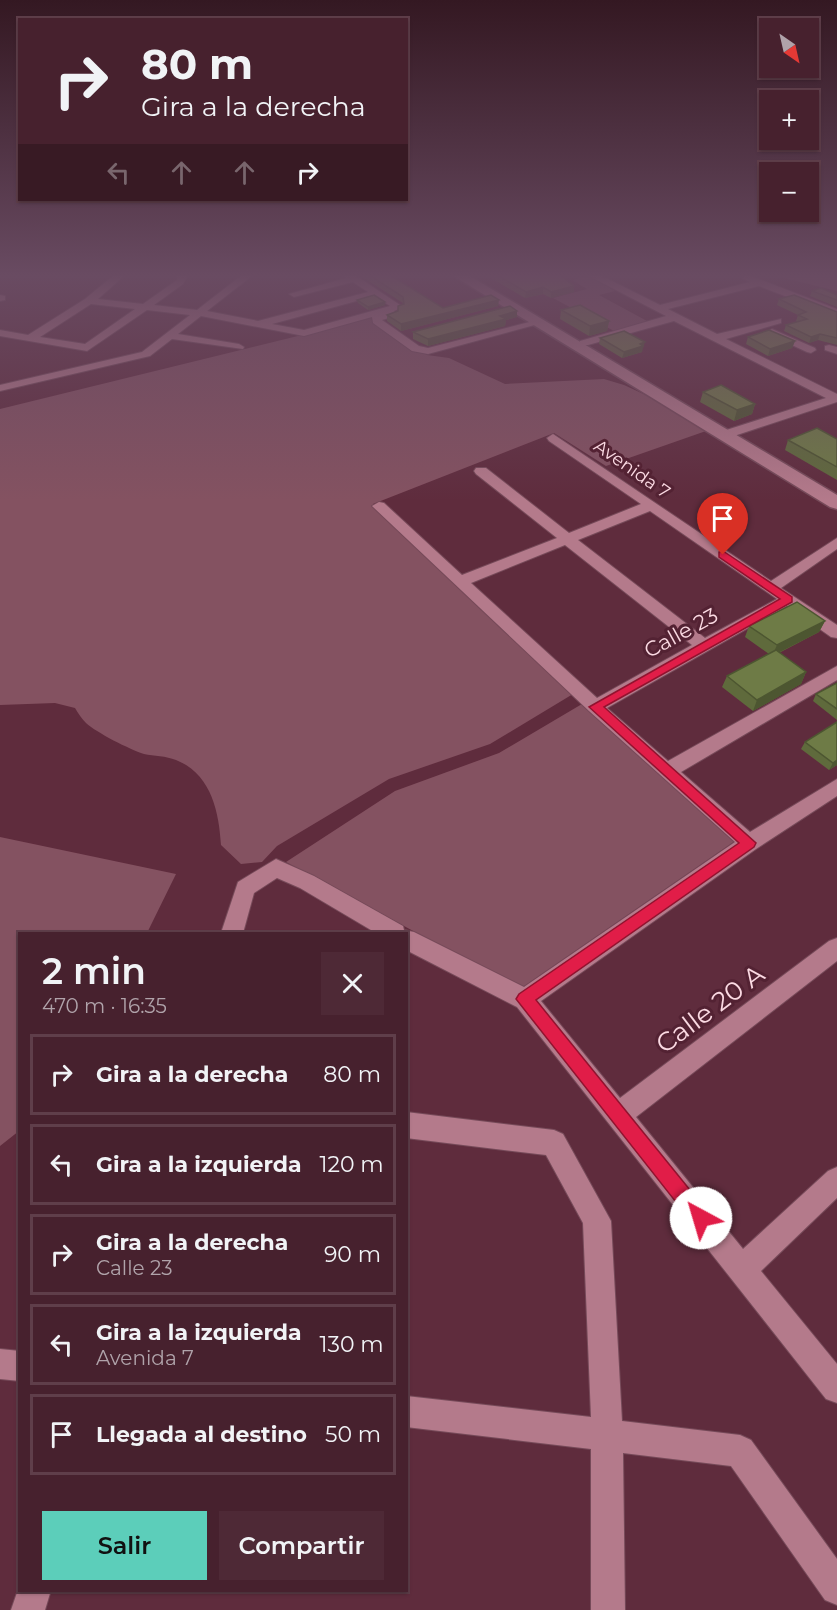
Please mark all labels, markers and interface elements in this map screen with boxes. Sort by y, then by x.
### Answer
north arrow [759,18,819,78]
map controls [759,18,819,222]
text: 80 m [141,38,253,90]
icon: right [42,42,120,120]
text: Gira a la derecha [141,90,366,123]
button: + [759,90,819,150]
icon: left [102,156,135,189]
icon: ahead [165,156,198,189]
icon: ahead [228,156,261,189]
icon: right [291,156,324,189]
button: − [759,162,819,222]
street label: Avenida 7 [590,435,674,503]
pin [697,493,748,555]
icon: arrive [706,502,739,535]
street label: Calle 23 [640,602,722,663]
text: 2 min [42,949,146,993]
button: close [321,952,384,1015]
street label: Calle 20 A [649,958,771,1060]
text: 470 m · 16:35 [42,994,167,1018]
icon: right [45,1058,78,1091]
text: Gira a la derecha [96,1061,288,1088]
text: 80 m [323,1061,381,1088]
icon: left [45,1148,78,1181]
text: Gira a la izquierda [96,1151,302,1178]
text: 120 m [320,1151,384,1178]
position arrow [669,1186,733,1250]
text: Gira a la derecha [96,1229,288,1256]
icon: right [45,1238,78,1271]
text: 90 m [324,1241,381,1268]
text: Calle 23 [96,1256,173,1280]
text: Gira a la izquierda [96,1319,302,1346]
icon: left [45,1328,78,1361]
text: 130 m [320,1331,384,1358]
text: Avenida 7 [96,1346,194,1370]
icon: arrive [45,1418,78,1451]
text: Llegada al destino [96,1421,307,1448]
text: 50 m [325,1421,381,1448]
button: Salir [42,1511,207,1580]
button: Compartir [219,1511,384,1580]

